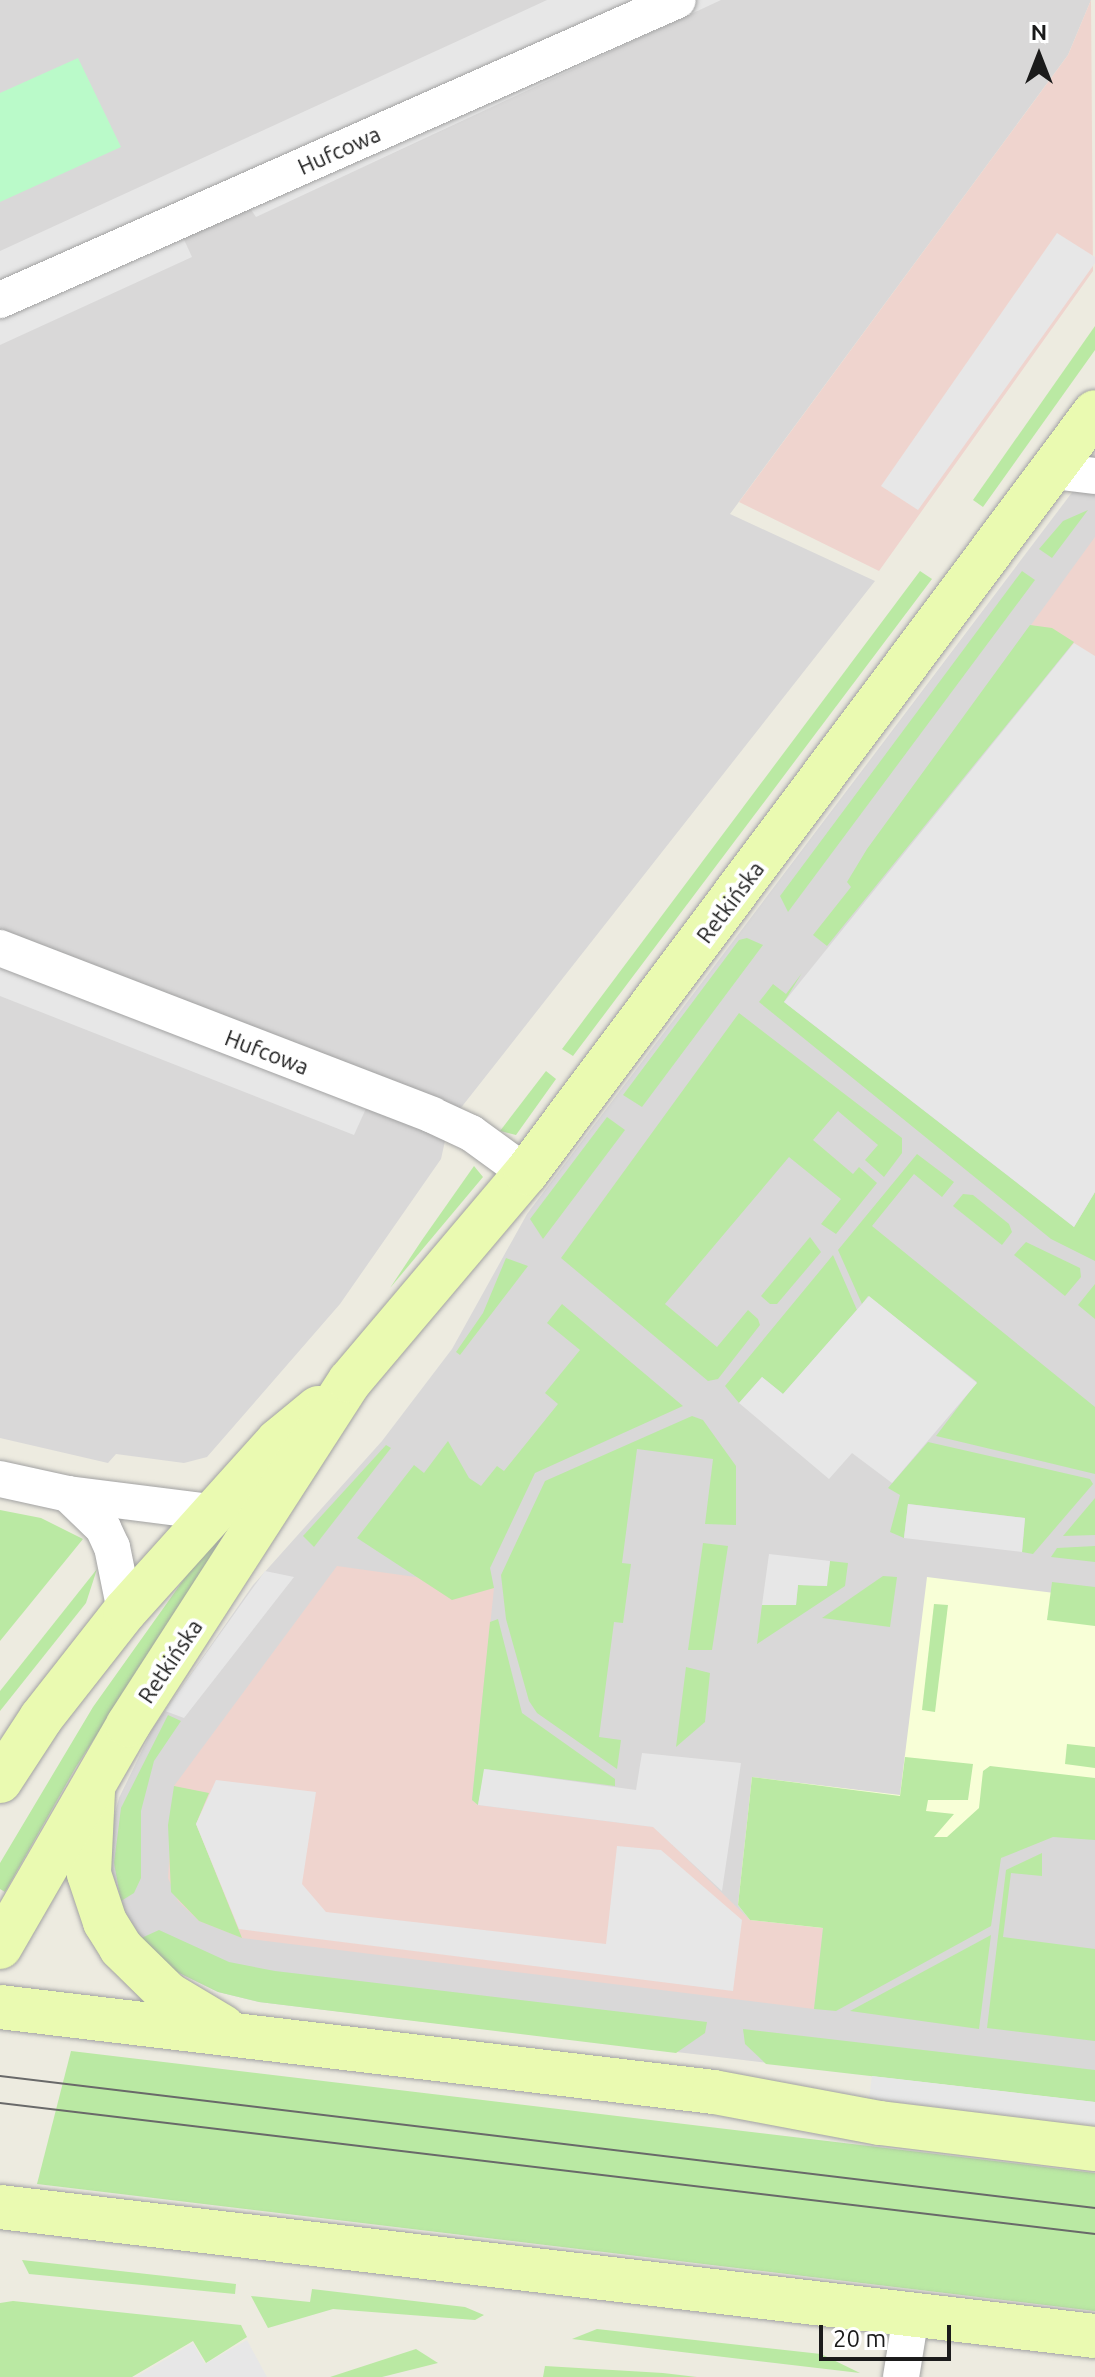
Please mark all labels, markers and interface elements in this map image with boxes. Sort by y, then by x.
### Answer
north arrow [999,16,1079,96]
text: N [1031,19,1047,44]
street label: Hufcowa [294,120,384,180]
street label: Retkińska [691,856,769,948]
street label: Hufcowa [221,1024,313,1080]
street label: Retkińska [132,1614,208,1708]
scale bar [823,2309,955,2359]
text: 20 m [833,2325,886,2352]

